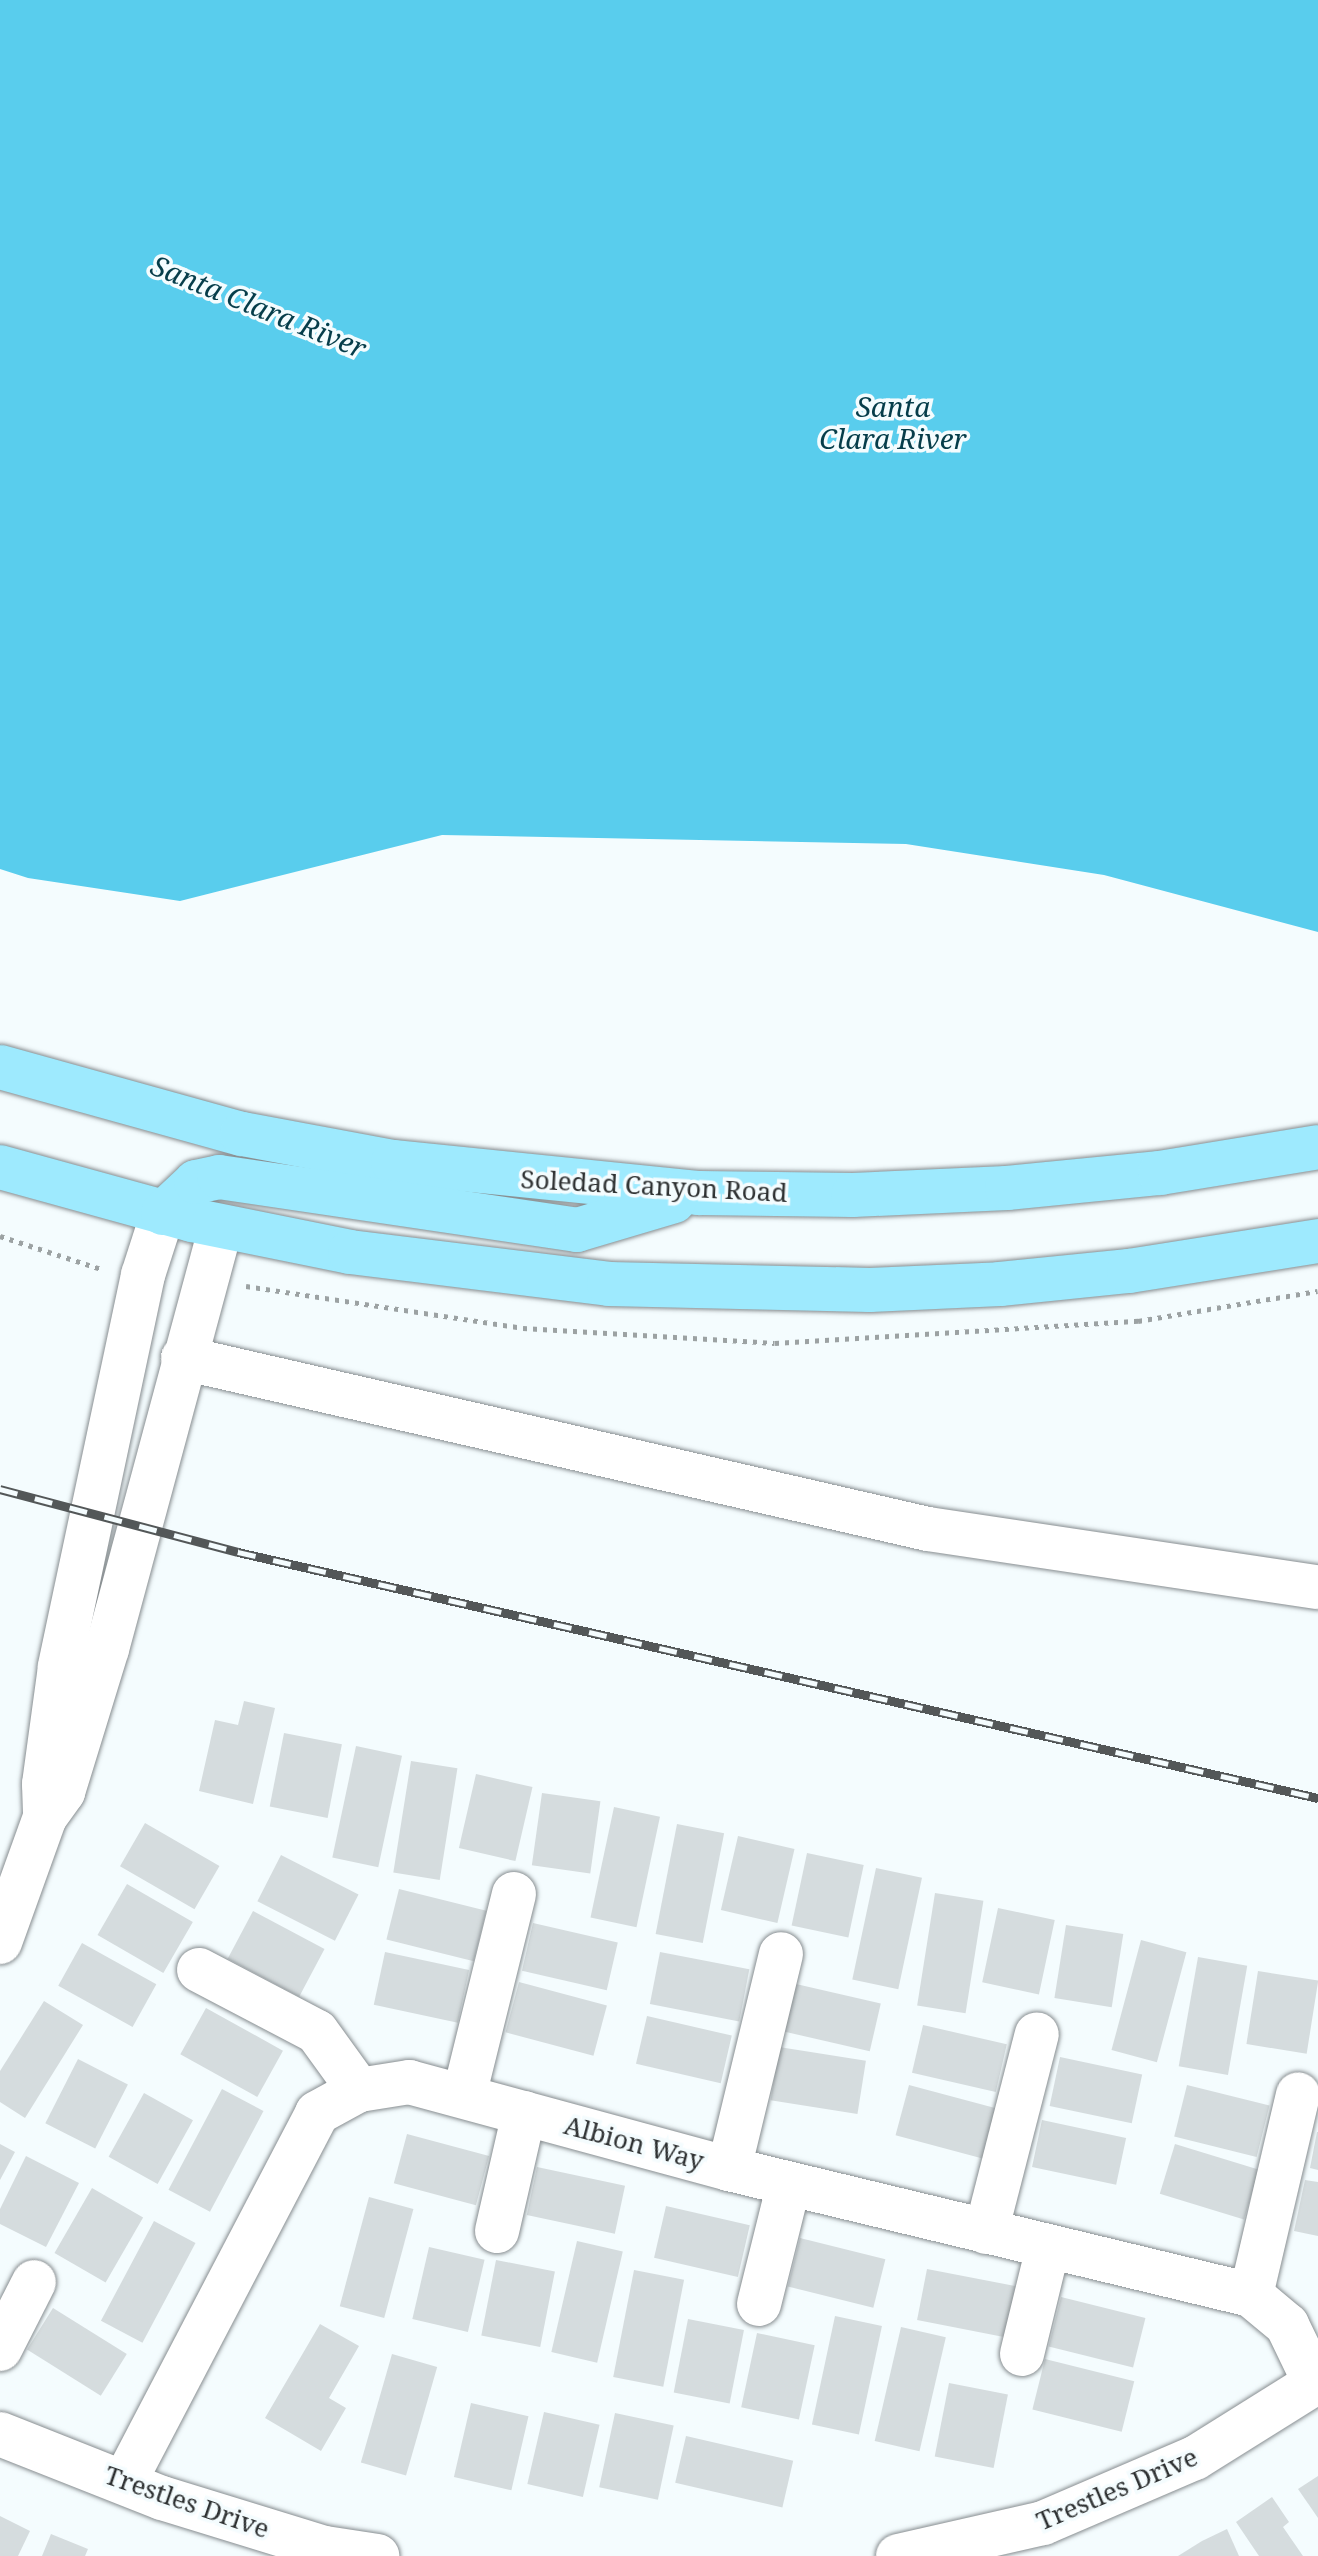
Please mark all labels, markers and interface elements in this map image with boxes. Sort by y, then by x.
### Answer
water label: Santa Clara River [146,247,372,365]
water label: Santa Clara River [819,389,967,455]
street label: Soledad Canyon Road [520,1163,788,1209]
street label: Albion Way [561,2109,707,2177]
street label: Trestles Drive [1032,2441,1202,2537]
street label: Trestles Drive [101,2459,273,2545]

